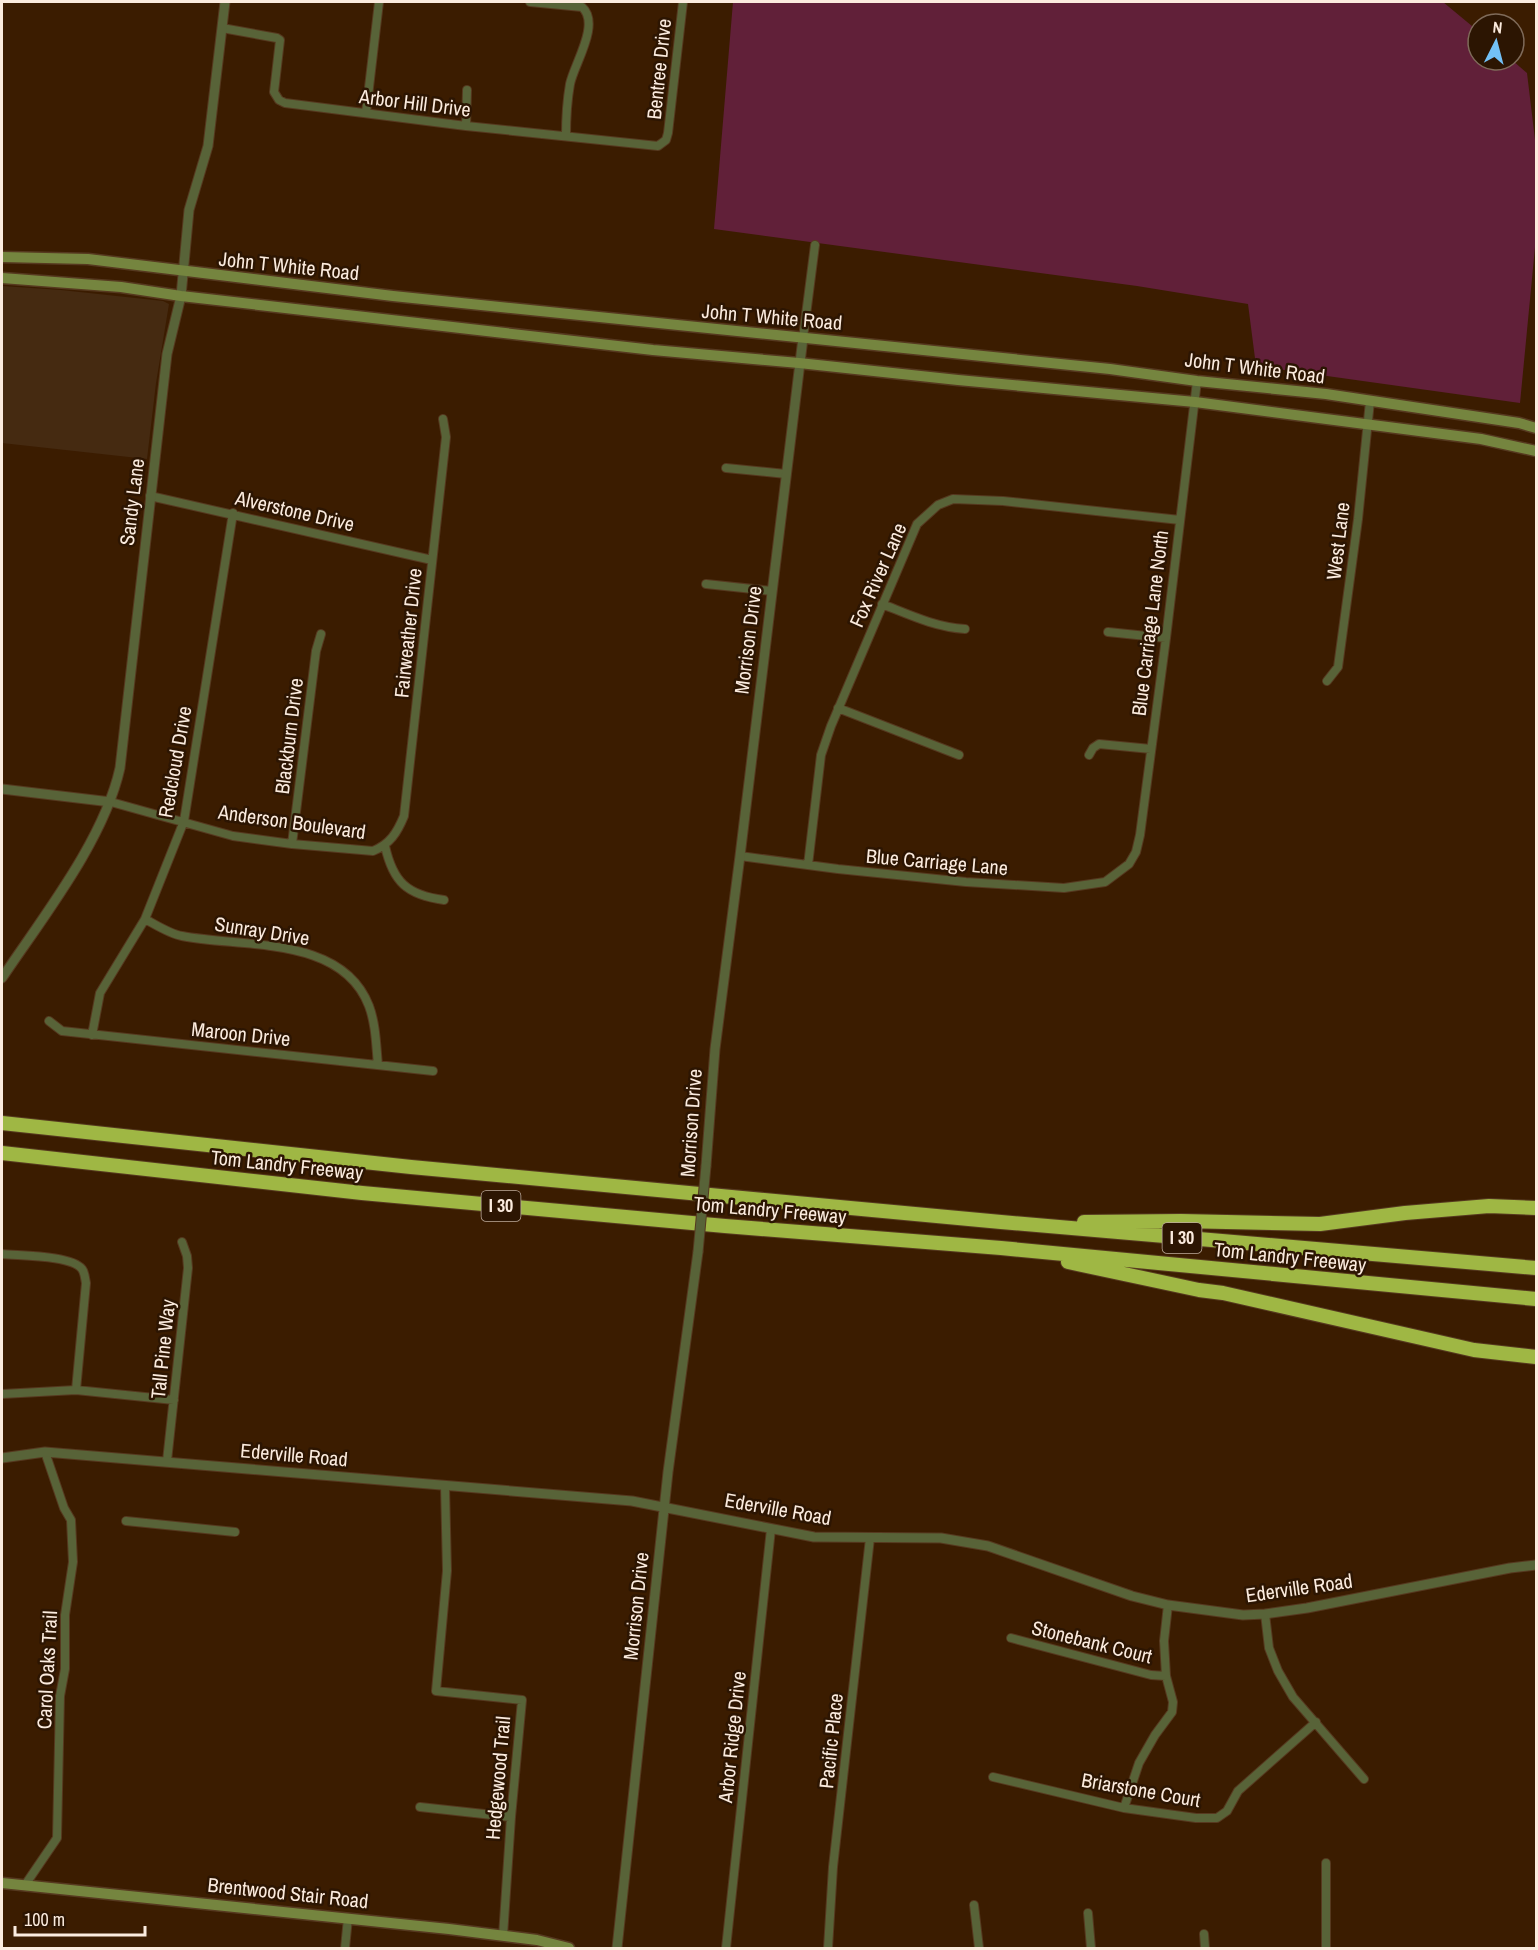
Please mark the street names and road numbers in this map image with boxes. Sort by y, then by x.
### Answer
street label: Bentree Drive [640,17,677,121]
street label: Arbor Hill Drive [357,82,472,123]
street label: John T White Road [218,245,360,286]
street label: John T White Road [701,297,843,336]
street label: John T White Road [1184,346,1327,389]
street label: Sandy Lane [113,457,150,547]
street label: Alverstone Drive [232,483,357,537]
street label: West Lane [1319,501,1356,581]
street label: Fox River Lane [843,518,913,631]
street label: Blue Carriage Lane North [1125,529,1174,717]
street label: Fairweather Drive [387,567,428,699]
street label: Morrison Drive [727,584,768,695]
street label: Blackburn Drive [268,676,309,795]
street label: Redcloud Drive [151,704,198,820]
street label: Anderson Boulevard [216,798,368,845]
street label: Blue Carriage Lane [865,842,1009,881]
street label: Sunray Drive [213,910,311,951]
street label: Maroon Drive [190,1015,292,1052]
street label: Morrison Drive [673,1068,708,1178]
street label: Tom Landry Freeway [209,1143,365,1186]
street label: Tom Landry Freeway [693,1189,848,1230]
road number: I 30 [482,1191,520,1221]
road number: I 30 [1162,1223,1202,1253]
street label: Tom Landry Freeway [1212,1235,1368,1278]
street label: Tall Pine Way [144,1297,181,1400]
street label: Ederville Road [239,1436,349,1473]
street label: Ederville Road [723,1486,833,1531]
street label: Morrison Drive [616,1551,655,1661]
street label: Ederville Road [1244,1567,1354,1608]
street label: Carol Oaks Trail [30,1610,63,1730]
street label: Stonebank Court [1029,1614,1156,1670]
street label: Arbor Ridge Drive [711,1670,752,1805]
street label: Pacific Place [812,1692,849,1790]
street label: Hedgewood Trail [479,1715,516,1841]
street label: Briarstone Court [1079,1766,1203,1813]
street label: Brentwood Stair Road [206,1871,370,1914]

